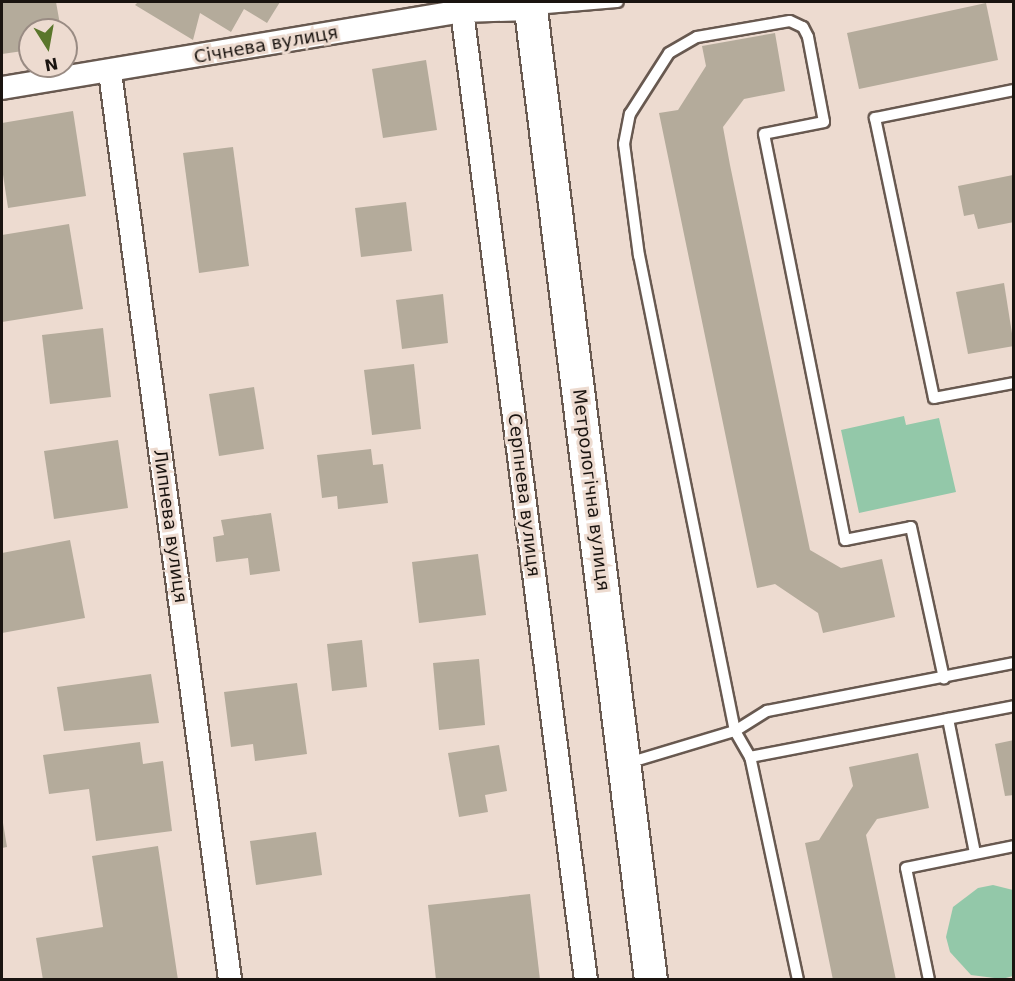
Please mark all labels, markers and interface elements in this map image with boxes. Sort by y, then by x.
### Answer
north arrow [18,18,78,78]
street label: Січнева вулиця [192,22,340,68]
text: N [43,54,60,75]
street label: Метрологічна вулиця [568,388,614,592]
street label: Серпнева вулиця [503,412,545,578]
street label: Липнева вулиця [149,448,191,604]

